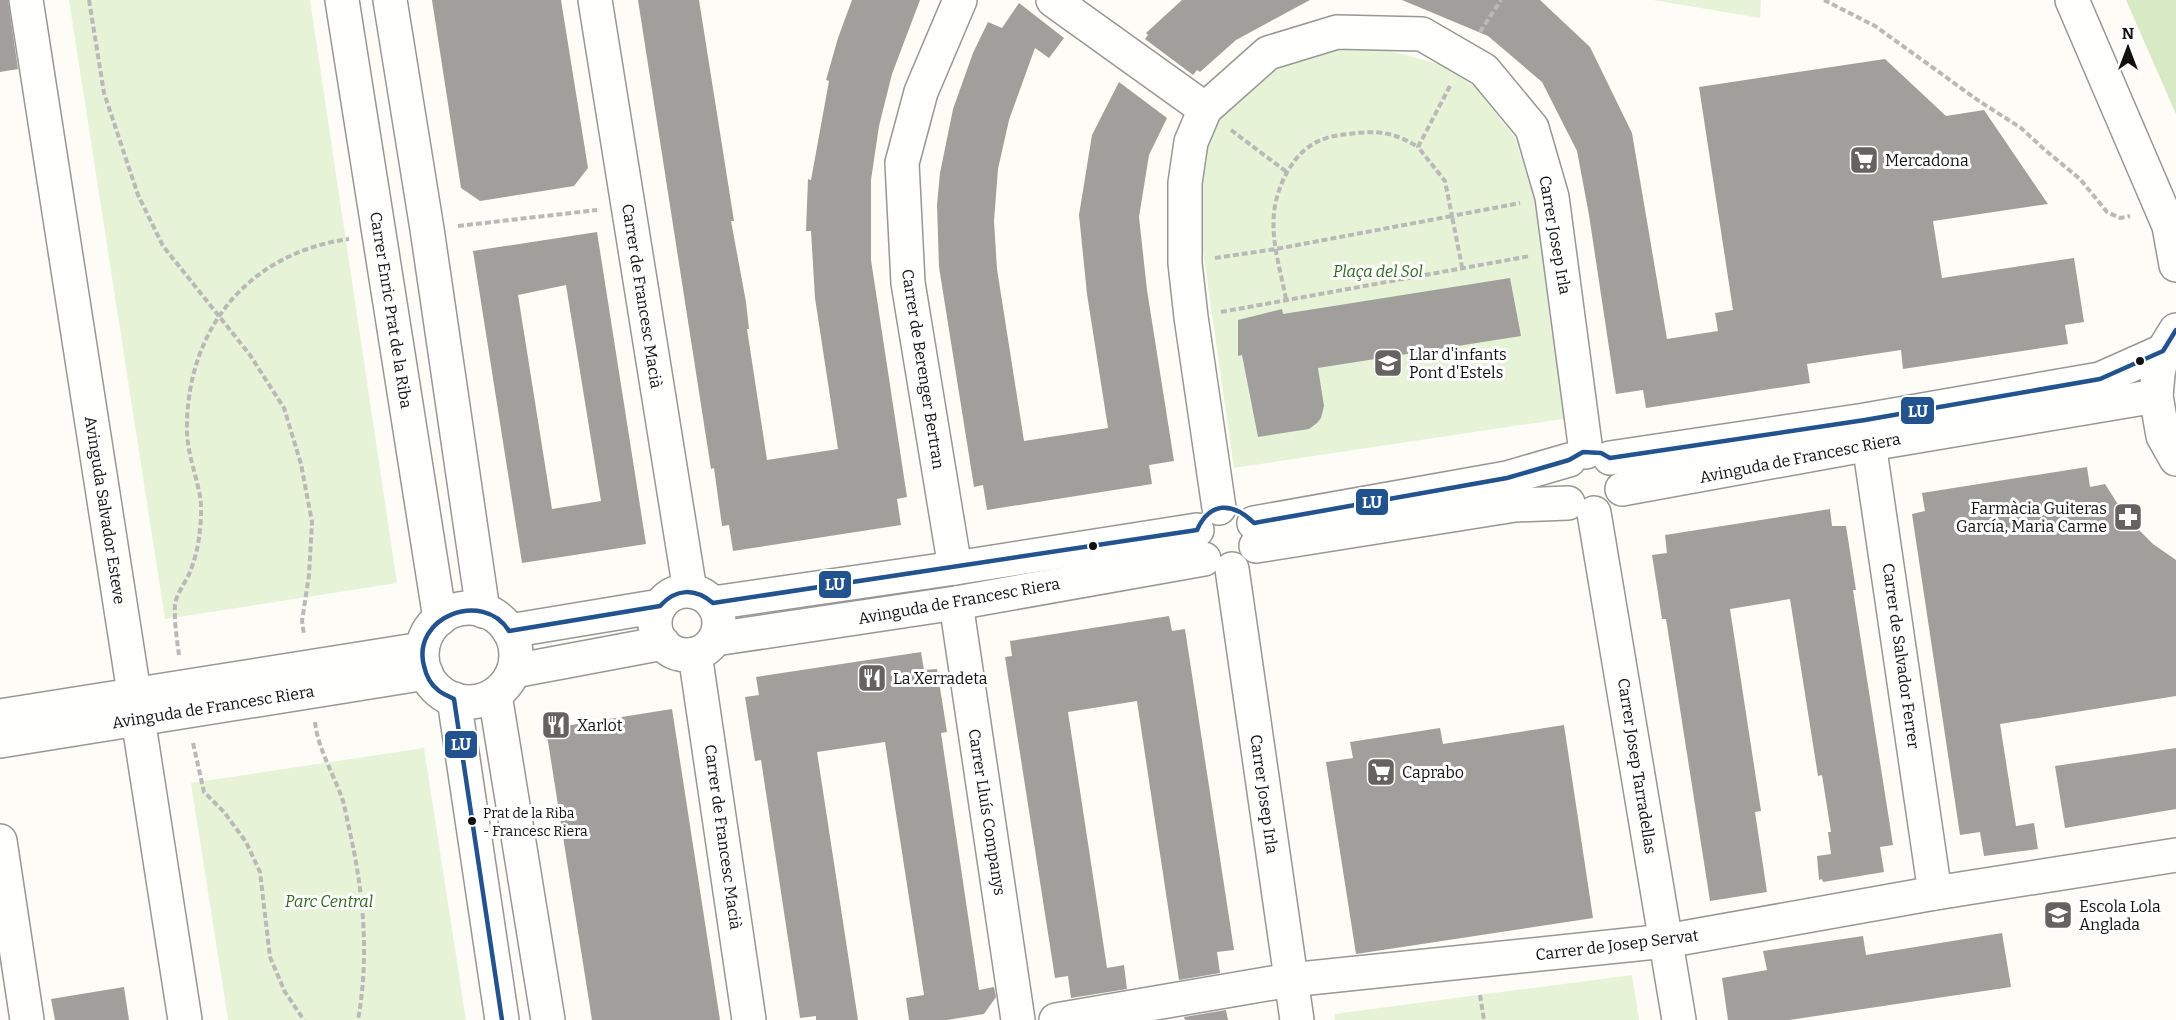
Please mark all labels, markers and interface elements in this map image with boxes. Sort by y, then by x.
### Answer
north arrow [2098,18,2158,78]
text: N [2122,24,2134,43]
supermarket icon: Mercadona [1848,144,1880,176]
place label: Mercadona [1885,151,1969,170]
street label: Carrer Josep Irla [1535,174,1575,296]
street label: Carrer de Francesc Macià [618,202,666,390]
street label: Carrer Enric Prat de la Riba [366,210,416,410]
park label: Plaça del Sol [1333,262,1423,281]
street label: Carrer de Berenger Bertran [898,268,948,470]
place label: Llar d'infants Pont d'Estels [1409,345,1507,382]
school or university icon: Llar d'infants Pont d'Estels [1372,347,1404,379]
unlabelled marker [2134,355,2146,367]
line badge: LU [1900,396,1935,425]
text: LU [1908,402,1928,421]
street label: Avinguda Salvador Esteve [81,415,129,605]
street label: Avinguda de Francesc Riera [1698,429,1902,487]
line badge: LU [1355,488,1389,516]
text: LU [1362,493,1382,512]
place label: Farmàcia Guiteras García, Maria Carme [1956,499,2107,536]
pharmacy icon: Farmàcia Guiteras García, Maria Carme [2112,501,2144,533]
unlabelled marker [1087,540,1099,552]
street label: Carrer de Salvador Ferrer [1879,562,1923,750]
line badge: LU [818,570,852,599]
street label: Avinguda de Francesc Riera [857,574,1062,628]
text: LU [825,575,845,594]
restaurant icon: La Xerradeta [856,662,888,694]
place label: La Xerradeta [893,669,988,688]
street label: Carrer Josep Tarradellas [1614,677,1660,855]
street label: Avinguda de Francesc Riera [111,682,316,732]
restaurant icon: Xarlot [540,709,572,741]
place label: Xarlot [577,716,623,735]
street label: Carrer Lluís Companys [964,727,1010,897]
line badge: LU [444,730,478,759]
street label: Carrer Josep Irla [1246,733,1282,855]
text: LU [451,735,471,754]
street label: Carrer de Francesc Macià [701,743,745,931]
supermarket icon: Caprabo [1365,756,1397,788]
place label: Caprabo [1402,763,1464,782]
place label: Prat de la Riba - Francesc Riera [483,805,588,840]
marker: Prat de la Riba - Francesc Riera [466,815,478,827]
park label: Parc Central [285,892,373,911]
place label: Escola Lola Anglada [2079,897,2161,934]
school or university icon: Escola Lola Anglada [2042,899,2074,931]
street label: Carrer de Josep Servat [1534,926,1700,964]

